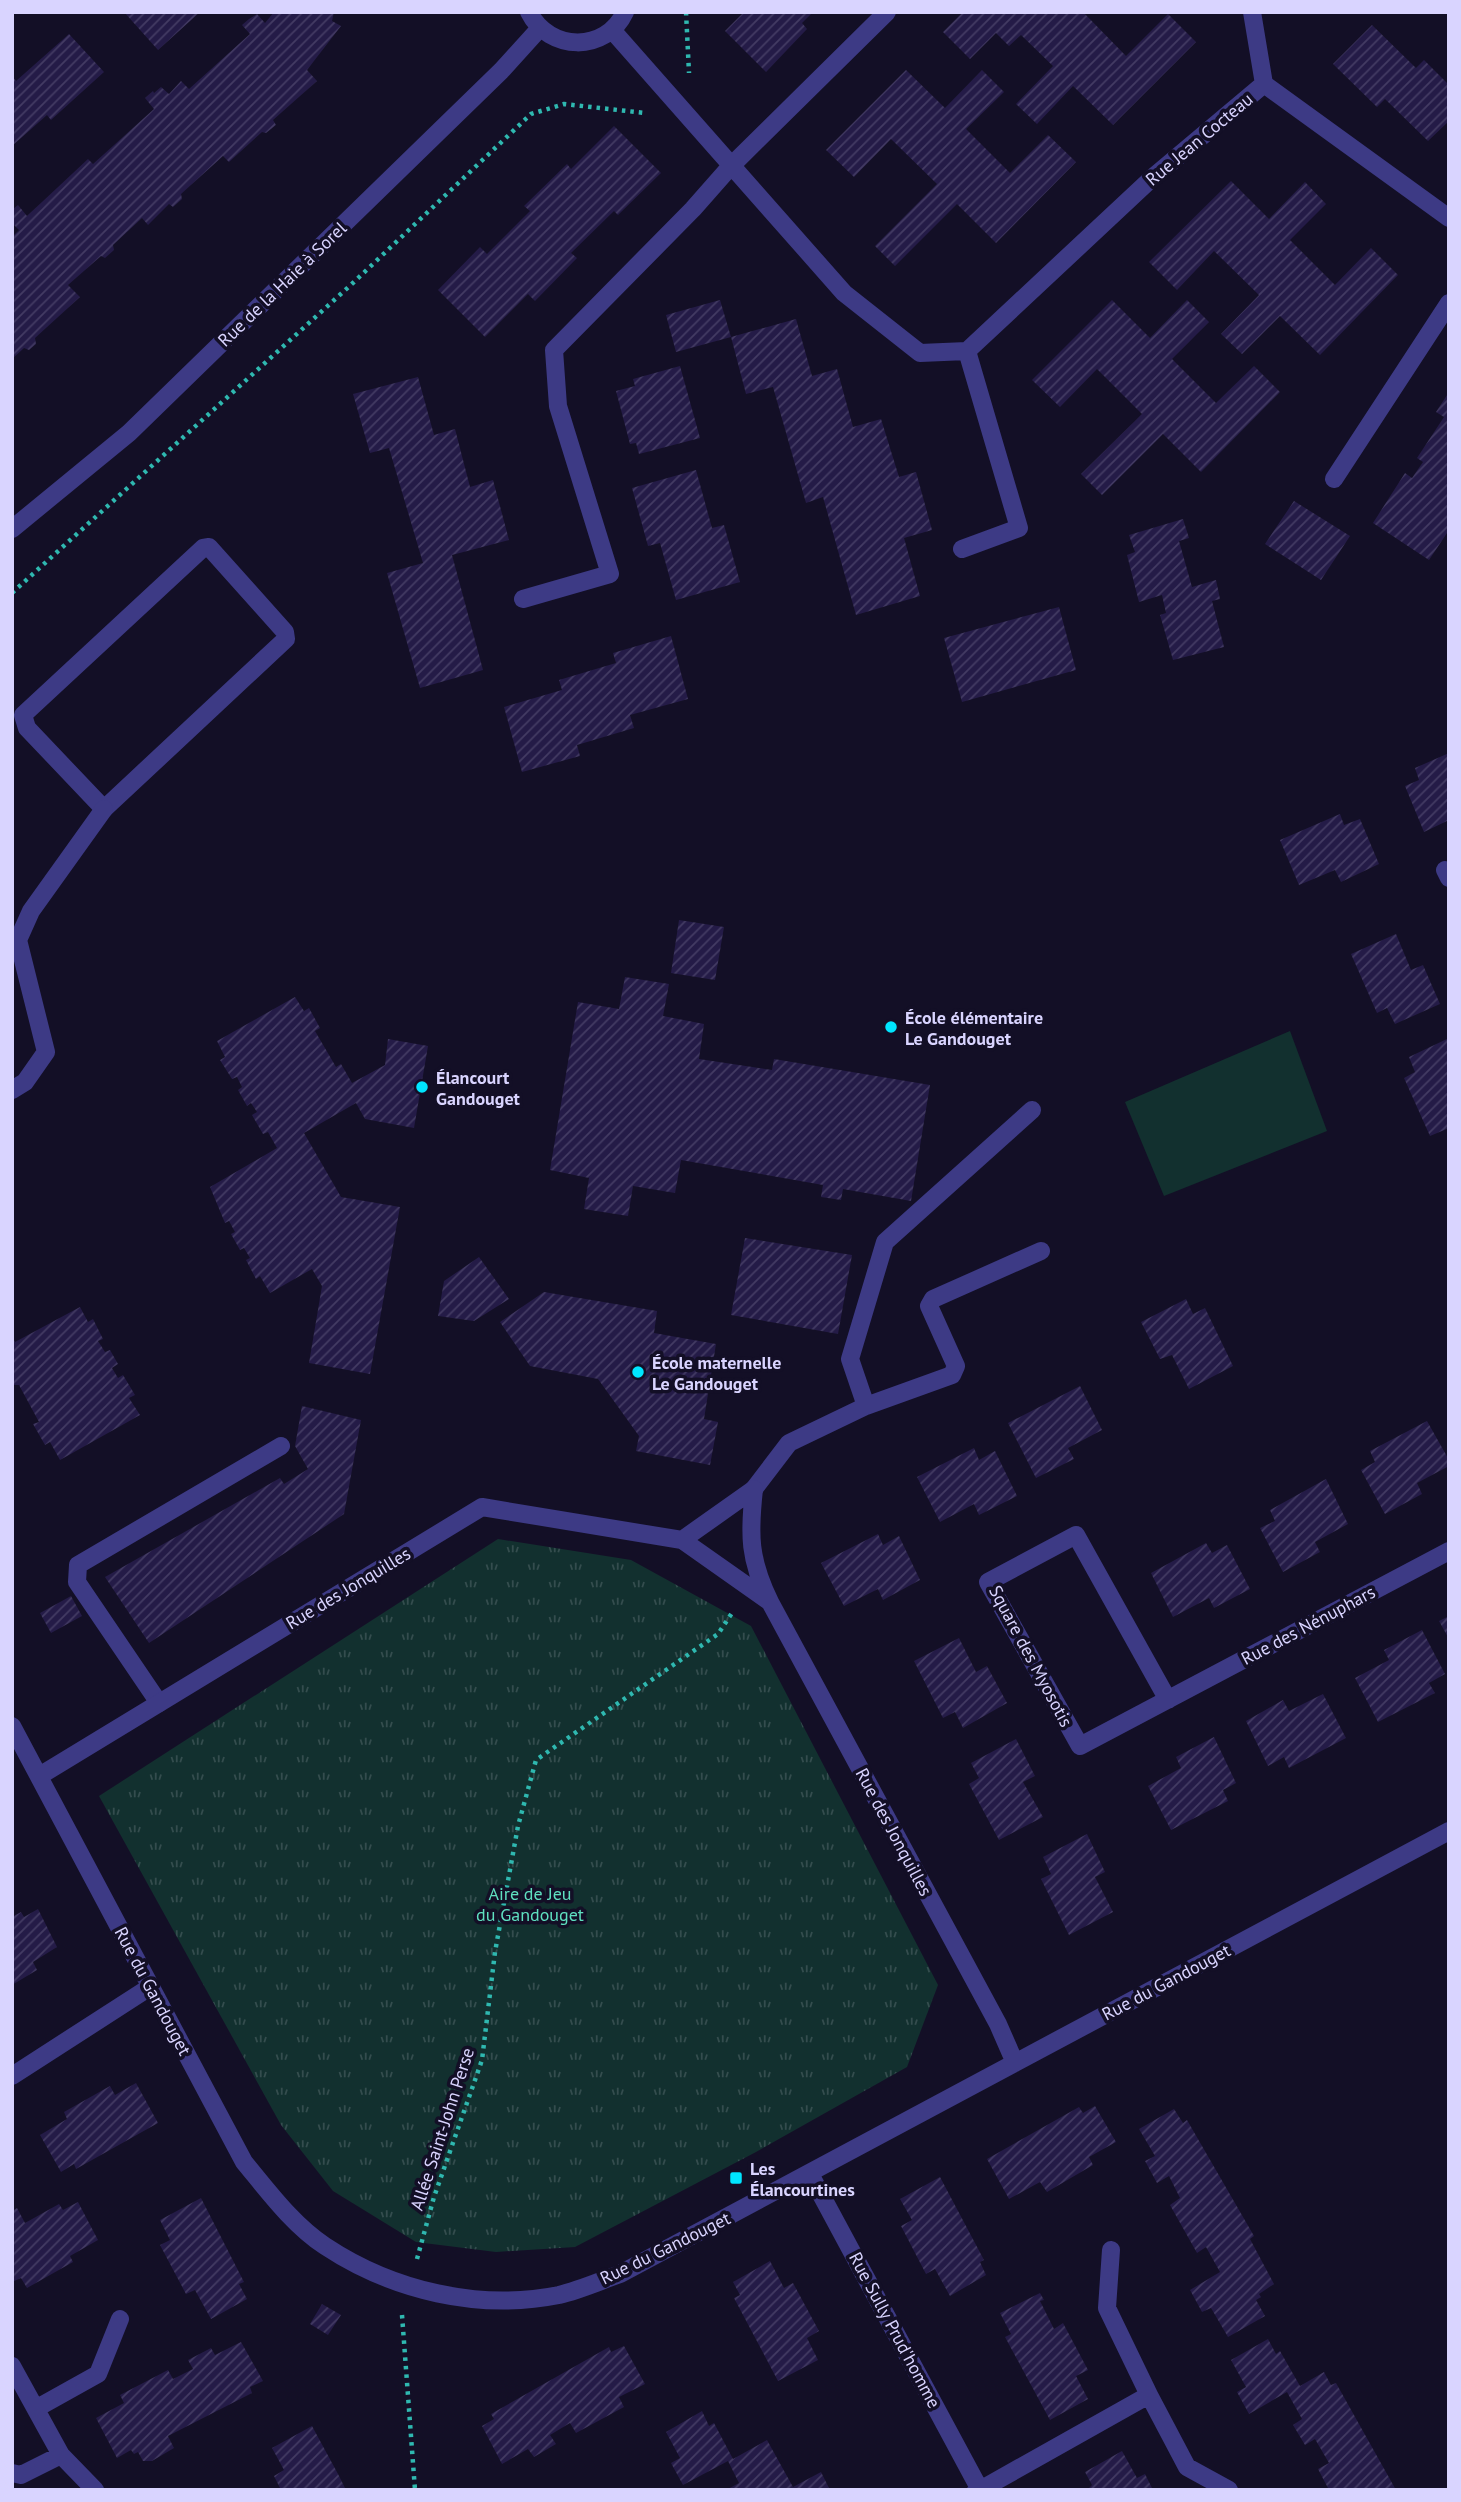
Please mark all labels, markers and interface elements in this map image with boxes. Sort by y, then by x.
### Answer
street label: Rue Jean Cocteau [1141,87,1257,191]
street label: Rue de la Haie à Sorel [213,216,352,351]
place label: École élémentaire Le Gandouget [905,1006,1043,1050]
marker: École élémentaire Le Gandouget [883,1019,899,1035]
place label: Élancourt Gandouget [436,1066,521,1110]
marker: Élancourt Gandouget [414,1079,430,1095]
place label: École maternelle Le Gandouget [652,1351,781,1395]
marker: École maternelle Le Gandouget [630,1364,646,1380]
street label: Rue des Jonquilles [281,1542,415,1634]
street label: Rue des Nénuphars [1237,1580,1379,1670]
street label: Square des Myosotis [984,1581,1078,1731]
street label: Rue des Jonquilles [851,1764,937,1900]
park label: Aire de Jeu du Gandouget [476,1882,584,1926]
street label: Rue du Gandouget [109,1923,197,2059]
street label: Rue du Gandouget [1098,1938,1234,2026]
street label: Allée Saint-John Perse [405,2045,479,2213]
place label: Les Élancourtines [750,2157,855,2201]
marker: Les Élancourtines [728,2170,744,2186]
street label: Rue du Gandouget [596,2207,734,2289]
street label: Rue Sully Prud'homme [844,2248,946,2412]

